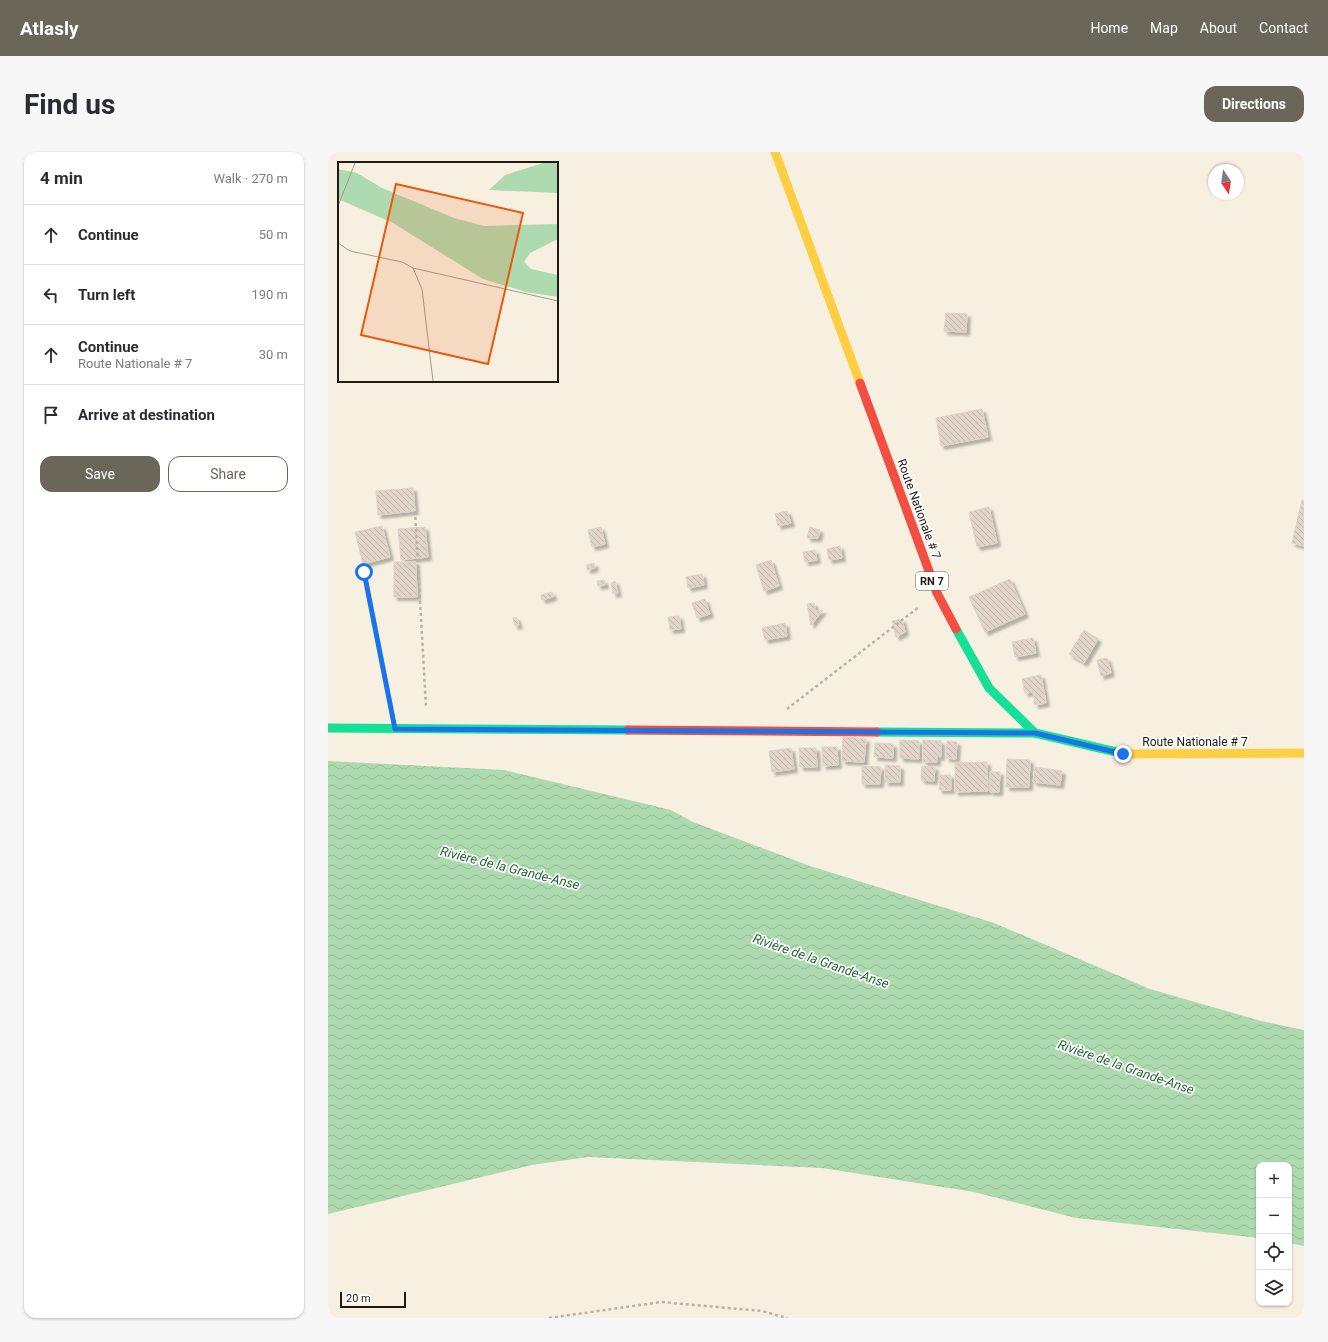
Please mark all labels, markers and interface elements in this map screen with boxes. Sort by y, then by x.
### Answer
text: Atlasly [20,17,79,40]
text: Home [1090,20,1128,36]
text: Map [1150,20,1178,36]
text: About [1200,20,1237,36]
text: Contact [1259,20,1308,36]
button: Directions [1204,86,1304,122]
text: Find us [24,88,115,121]
inset map [338,162,558,382]
north arrow [1208,164,1244,200]
text: 4 min [40,168,83,188]
text: Walk · 270 m [213,171,288,186]
icon: ahead [40,224,62,246]
text: Continue [78,226,139,244]
text: 50 m [259,227,288,242]
icon: left [40,284,62,306]
text: Turn left [78,286,135,304]
text: 190 m [251,287,288,302]
text: Continue [78,338,139,356]
icon: ahead [40,344,62,366]
text: 30 m [259,347,288,362]
text: Route Nationale # 7 [78,356,192,371]
icon: arrive [40,404,62,426]
text: Arrive at destination [78,406,215,424]
button: Save [40,456,160,492]
button: Share [168,456,288,492]
street label: Route Nationale # 7 [894,457,944,561]
route start [355,563,373,581]
road number: RN 7 [916,572,948,590]
street label: Route Nationale # 7 [1142,735,1248,749]
route end [1114,745,1132,763]
water label: Rivière de la Grande-Anse [439,843,581,893]
water label: Rivière de la Grande-Anse [751,931,891,991]
water label: Rivière de la Grande-Anse [1056,1037,1196,1097]
map controls [1256,1162,1292,1306]
button: + [1256,1162,1292,1198]
button: − [1256,1198,1292,1234]
button: locate [1256,1234,1292,1270]
button: layers [1256,1270,1292,1306]
scale bar [340,1290,406,1309]
text: 20 m [346,1292,371,1305]

